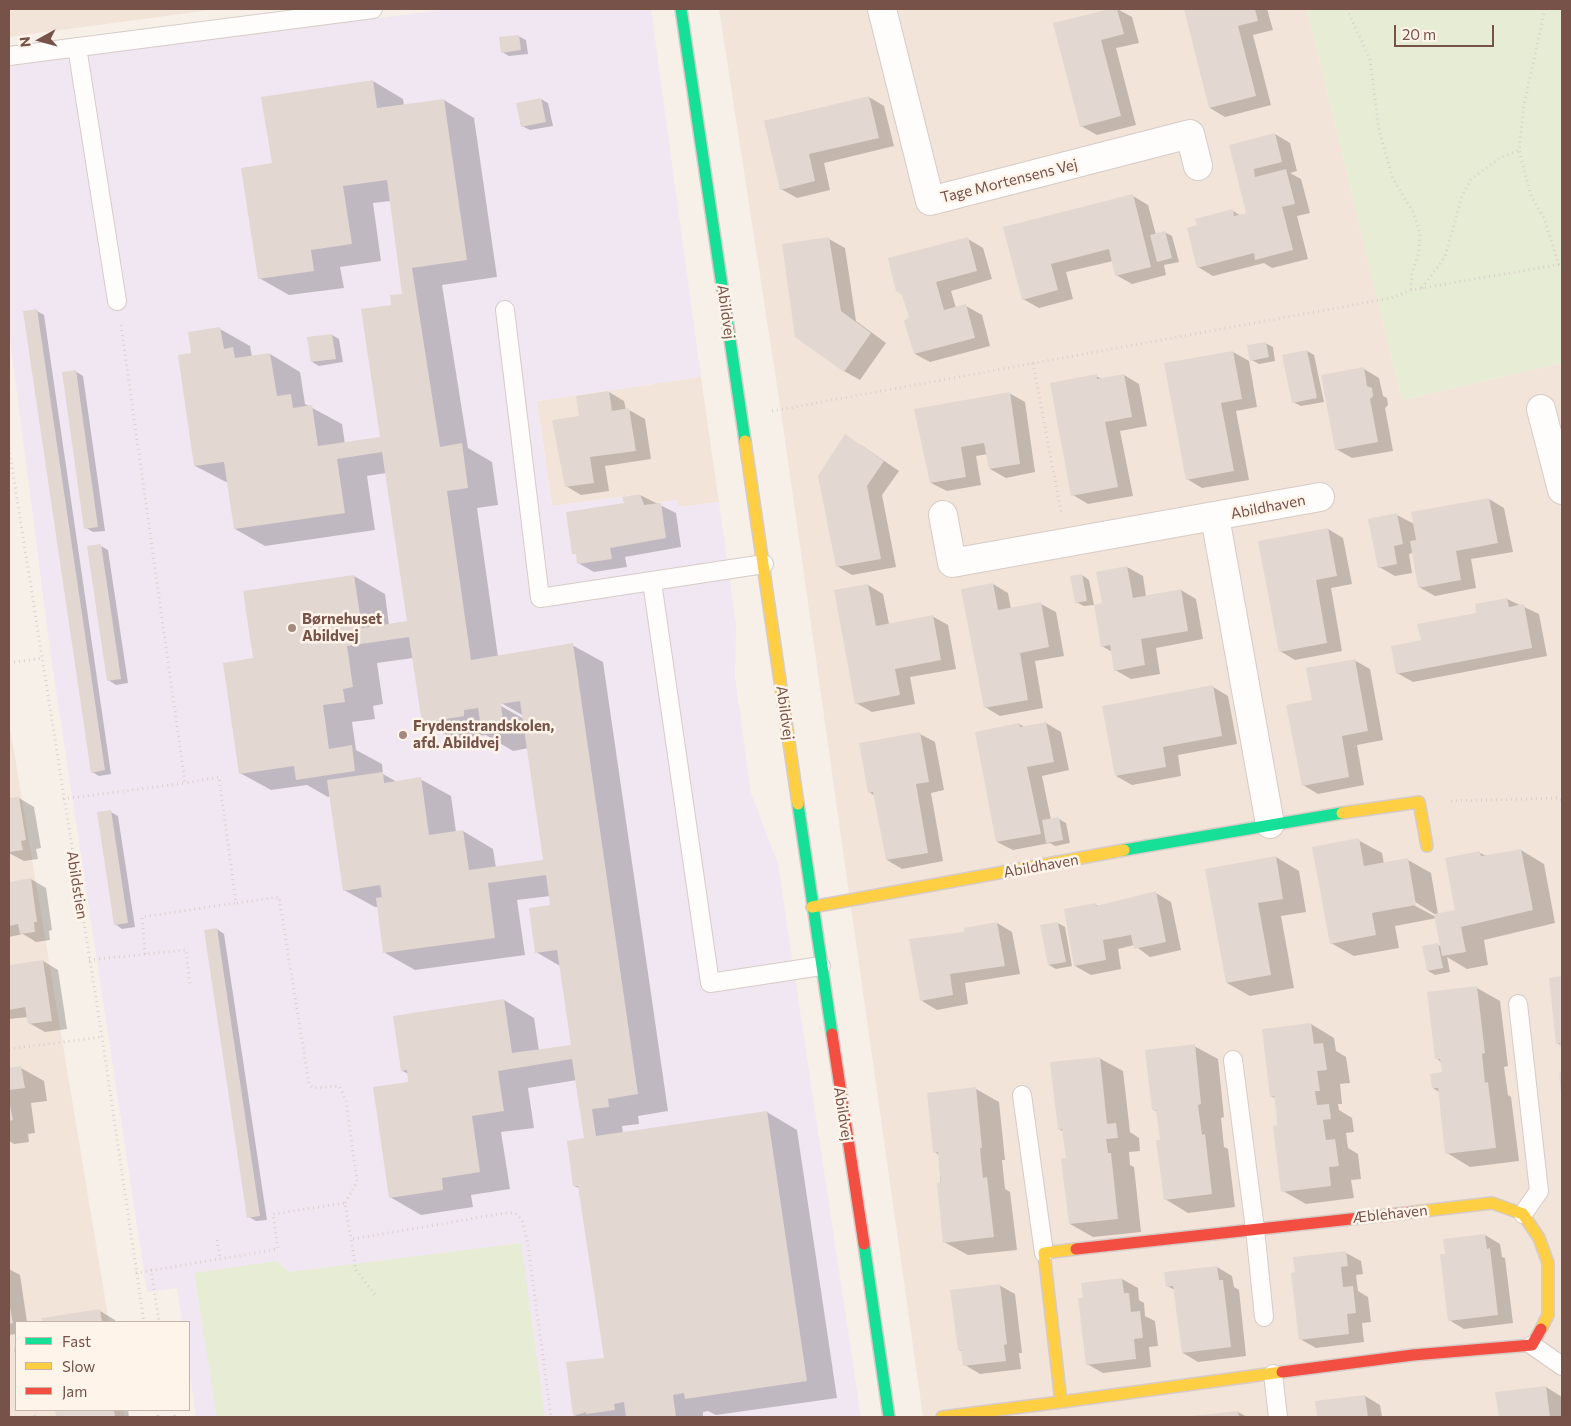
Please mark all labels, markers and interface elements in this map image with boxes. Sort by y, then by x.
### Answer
north arrow [15,15,65,65]
scale bar [1396,15,1496,47]
text: 20 m [1402,25,1436,43]
text: N [16,36,34,48]
street label: Tage Mortensens Vej [939,155,1079,207]
street label: Abildvej [713,284,739,340]
street label: Abildhaven [1229,491,1307,523]
place label: Børnehuset Abildvej [302,610,382,645]
marker: Børnehuset Abildvej [286,622,298,634]
street label: Abildvej [772,685,798,741]
place label: Frydenstrandskolen, afd. Abildvej [413,717,554,752]
marker: Frydenstrandskolen, afd. Abildvej [397,729,409,741]
street label: Abildstien [63,850,91,920]
street label: Abildhaven [1002,851,1080,881]
street label: Abildvej [830,1086,856,1142]
street label: Æblehaven [1352,1201,1428,1227]
legend [15,1321,190,1411]
text: Fast [62,1332,91,1350]
text: Slow [62,1357,95,1375]
text: Jam [62,1382,87,1400]

